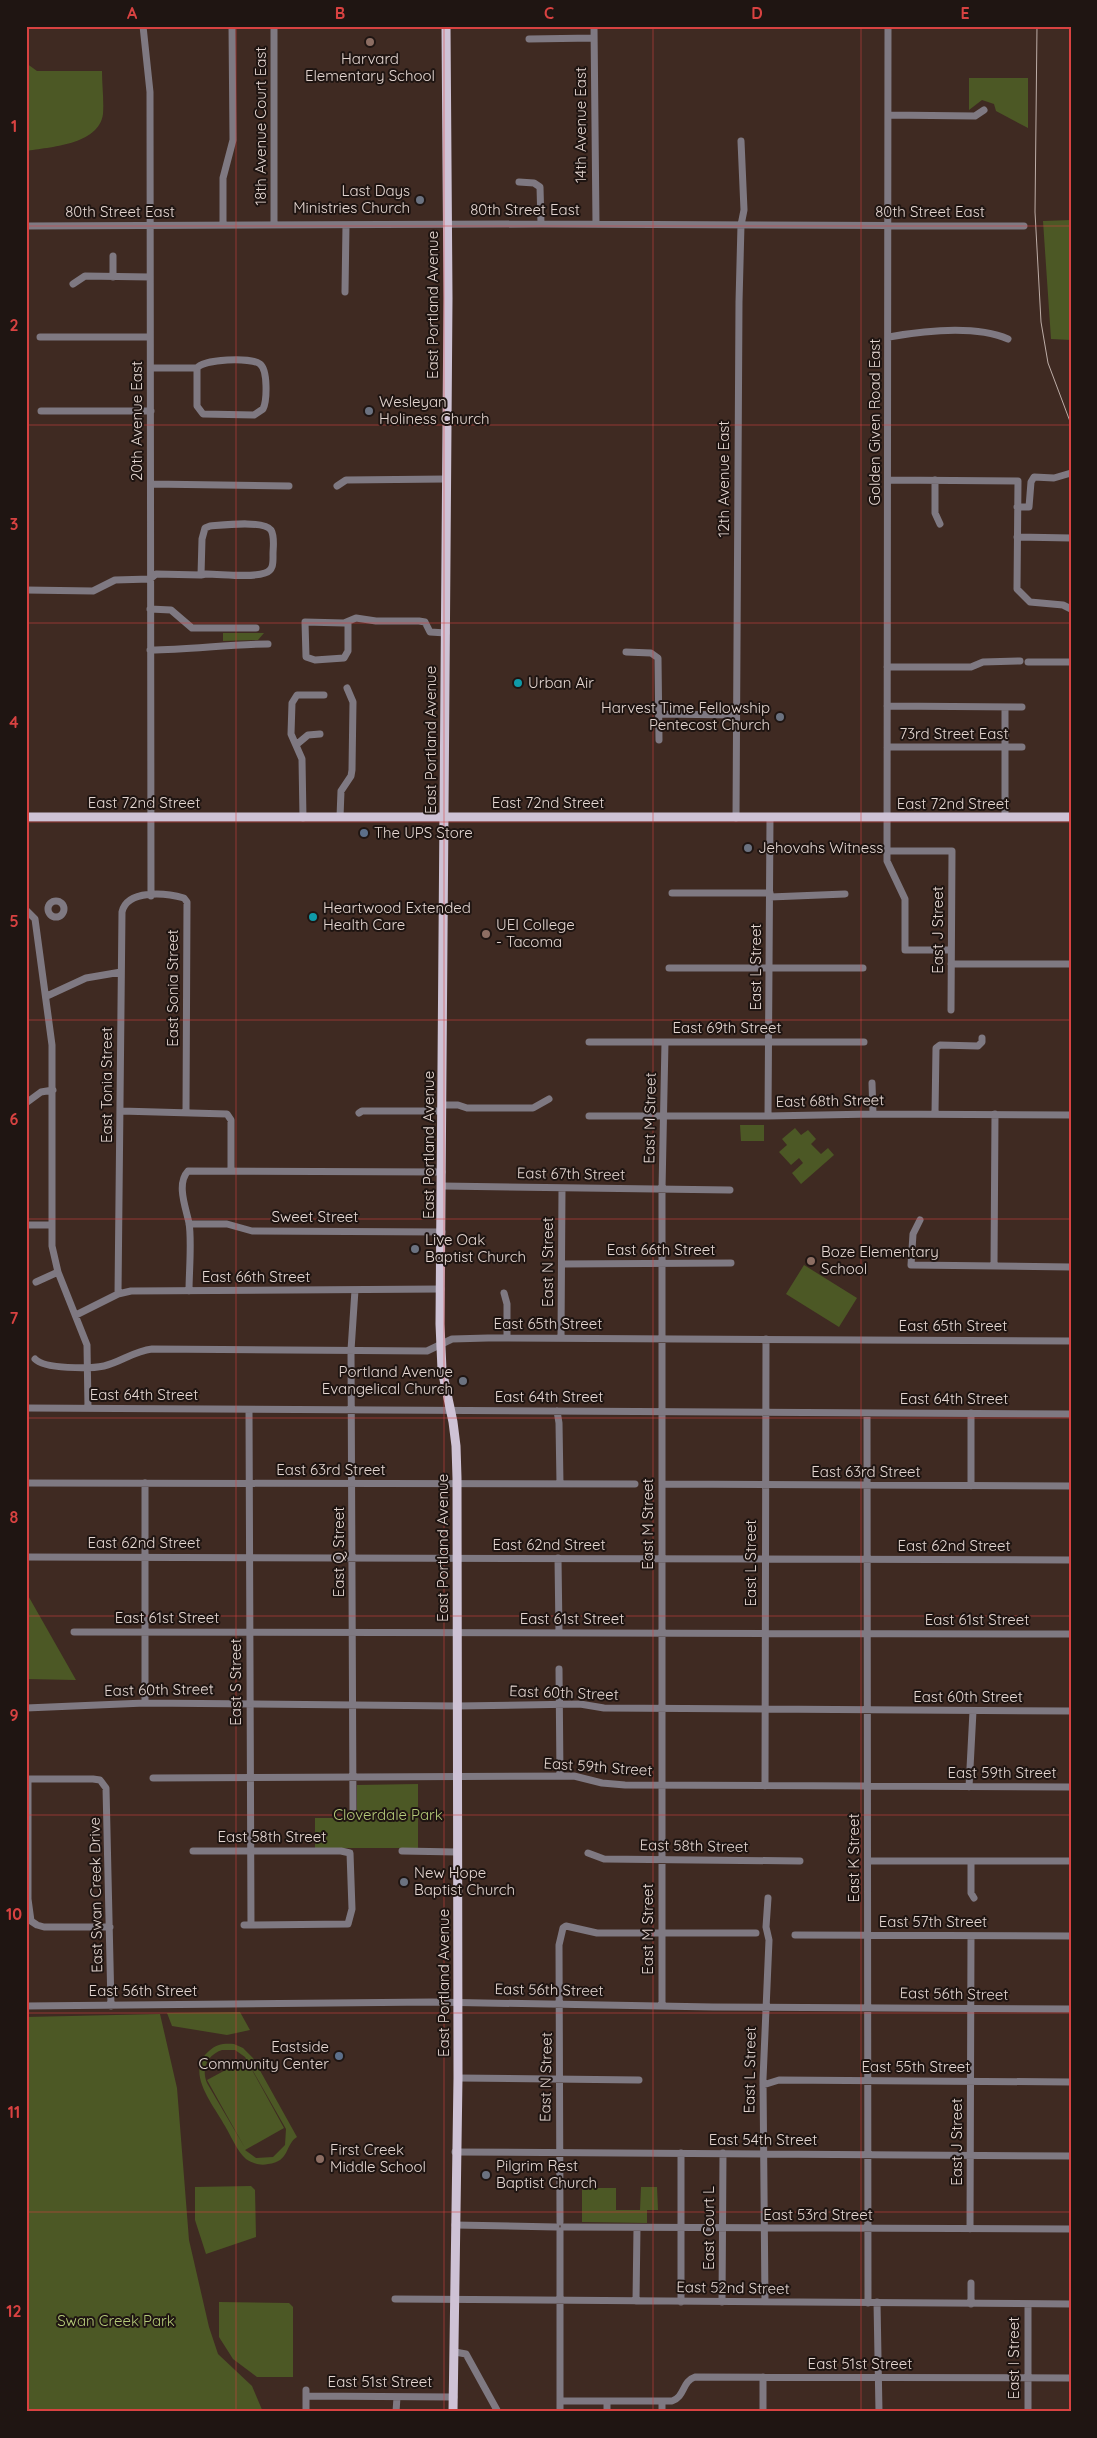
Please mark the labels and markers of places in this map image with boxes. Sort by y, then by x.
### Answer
marker: Harvard Elementary School [364,36,376,48]
place label: Harvard Elementary School [305,49,435,85]
place label: Last Days Ministries Church [293,181,410,217]
marker: Last Days Ministries Church [414,194,426,206]
place label: Wesleyan Holiness Church [379,392,489,428]
marker: Wesleyan Holiness Church [363,405,375,417]
place label: Urban Air [528,673,594,692]
marker: Urban Air [512,677,524,689]
place label: Harvest Time Fellowship Pentecost Church [601,698,770,734]
marker: Harvest Time Fellowship Pentecost Church [774,711,786,723]
place label: The UPS Store [374,823,473,842]
marker: The UPS Store [358,827,370,839]
place label: Jehovahs Witness [758,838,883,857]
marker: Jehovahs Witness [742,842,754,854]
place label: Heartwood Extended Health Care [323,898,471,934]
marker: Heartwood Extended Health Care [307,911,319,923]
place label: UEI College - Tacoma [496,915,575,951]
marker: UEI College - Tacoma [480,928,492,940]
place label: Live Oak Baptist Church [425,1230,526,1266]
place label: Boze Elementary School [821,1242,939,1278]
marker: Live Oak Baptist Church [409,1243,421,1255]
marker: Boze Elementary School [805,1255,817,1267]
place label: Portland Avenue Evangelical Church [322,1362,453,1398]
marker: Portland Avenue Evangelical Church [457,1375,469,1387]
place label: New Hope Baptist Church [414,1863,515,1899]
marker: New Hope Baptist Church [398,1876,410,1888]
place label: Eastside Community Center [198,2037,329,2073]
marker: Eastside Community Center [333,2050,345,2062]
place label: First Creek Middle School [330,2140,426,2176]
marker: First Creek Middle School [314,2153,326,2165]
place label: Pilgrim Rest Baptist Church [496,2156,597,2192]
marker: Pilgrim Rest Baptist Church [480,2169,492,2181]

